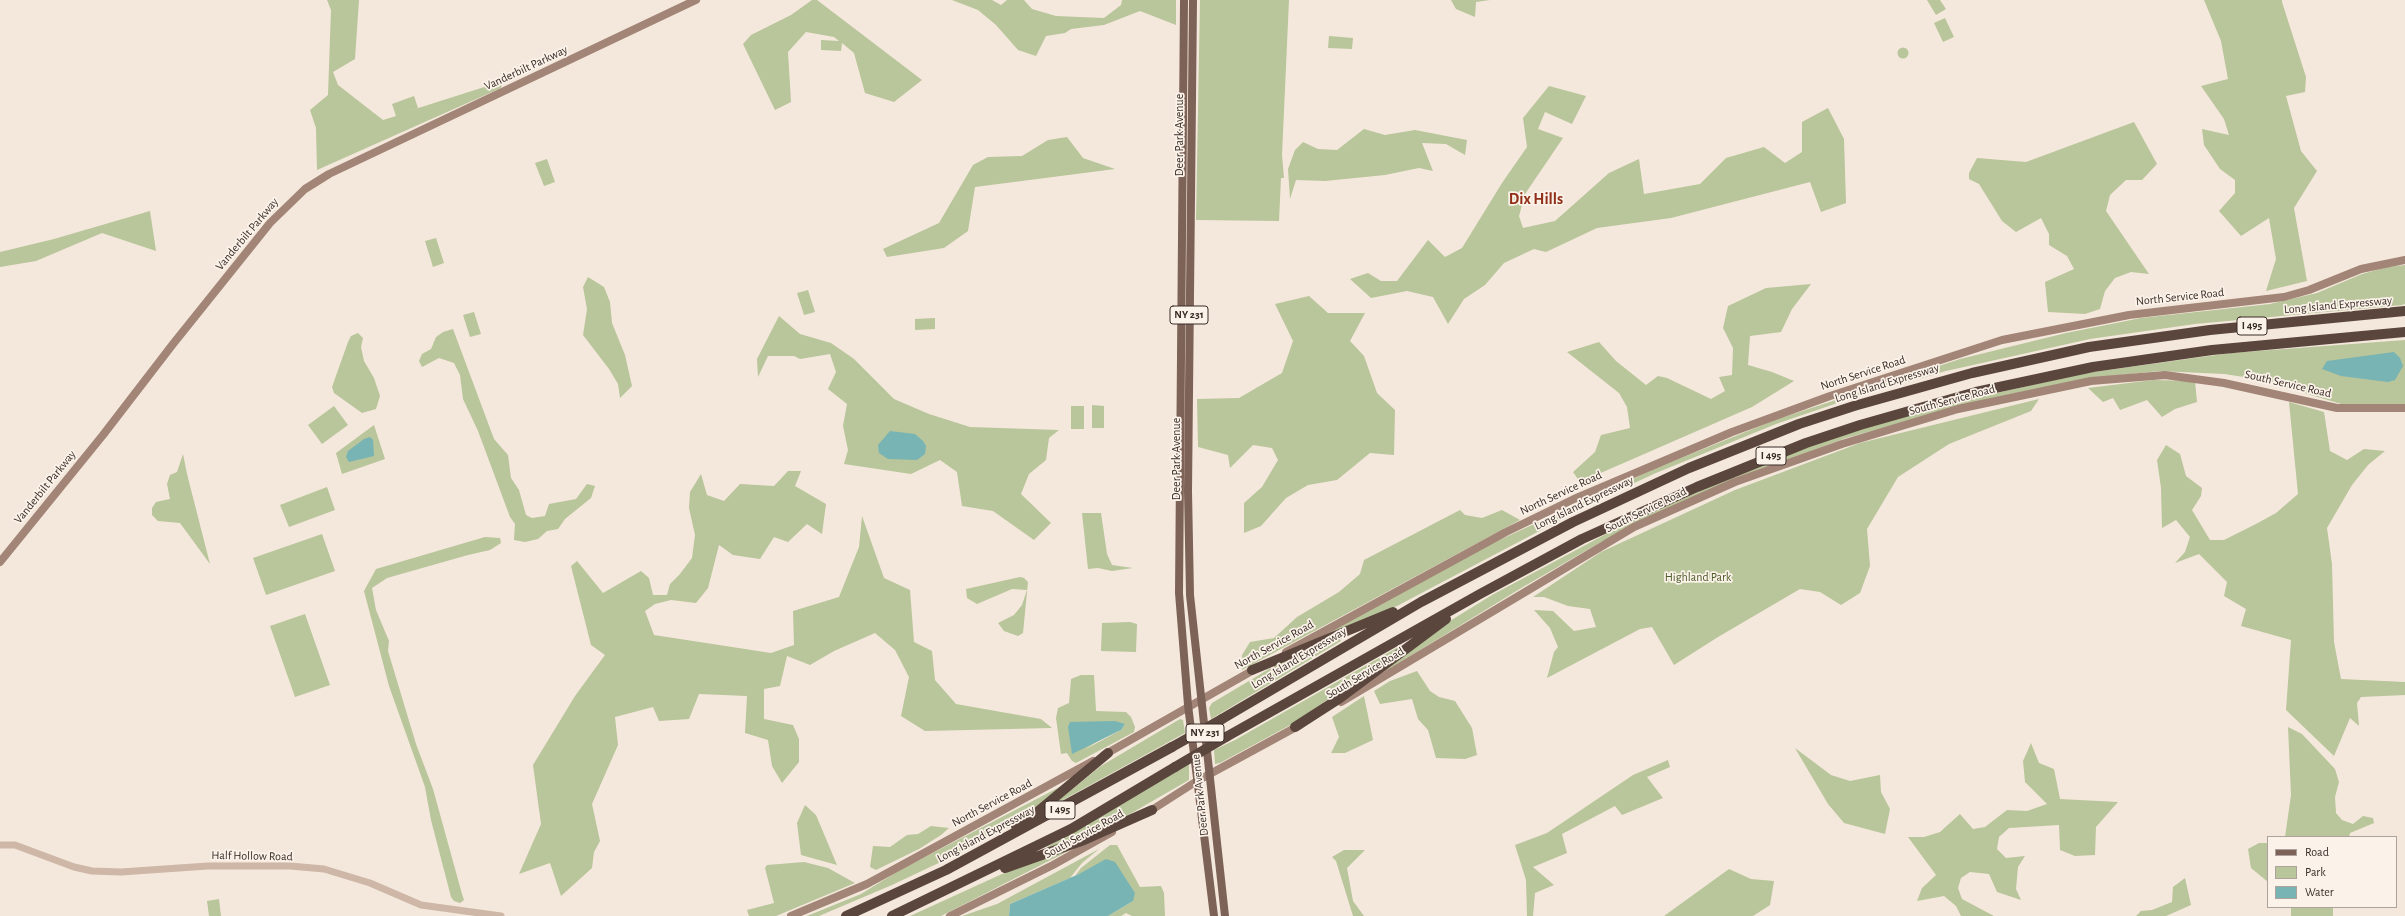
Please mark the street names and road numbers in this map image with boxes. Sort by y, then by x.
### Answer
street label: Vanderbilt Parkway [482,42,570,94]
street label: Deer Park Avenue [1172,94,1186,176]
street label: Vanderbilt Parkway [212,195,282,273]
street label: North Service Road [2135,285,2225,309]
street label: Long Island Expressway [2283,293,2393,317]
road number: NY 231 [1170,306,1208,324]
road number: I 495 [2237,317,2267,335]
street label: North Service Road [1819,352,1907,394]
street label: Long Island Expressway [1833,360,1941,406]
street label: South Service Road [2243,367,2333,401]
street label: South Service Road [1907,382,1997,418]
street label: Deer Park Avenue [1169,418,1183,500]
street label: Vanderbilt Parkway [11,447,79,527]
road number: I 495 [1756,447,1786,465]
street label: North Service Road [1518,468,1604,518]
street label: Long Island Expressway [1532,473,1636,533]
street label: South Service Road [1603,484,1689,536]
street label: North Service Road [1232,617,1316,673]
street label: Long Island Expressway [1249,624,1349,692]
street label: South Service Road [1323,644,1407,702]
road number: NY 231 [1186,724,1224,742]
street label: Deer Park Avenue [1189,753,1211,837]
street label: North Service Road [950,776,1034,830]
road number: I 495 [1045,801,1075,819]
street label: Long Island Expressway [935,802,1037,866]
street label: South Service Road [1042,806,1126,862]
street label: Half Hollow Road [211,848,293,864]

